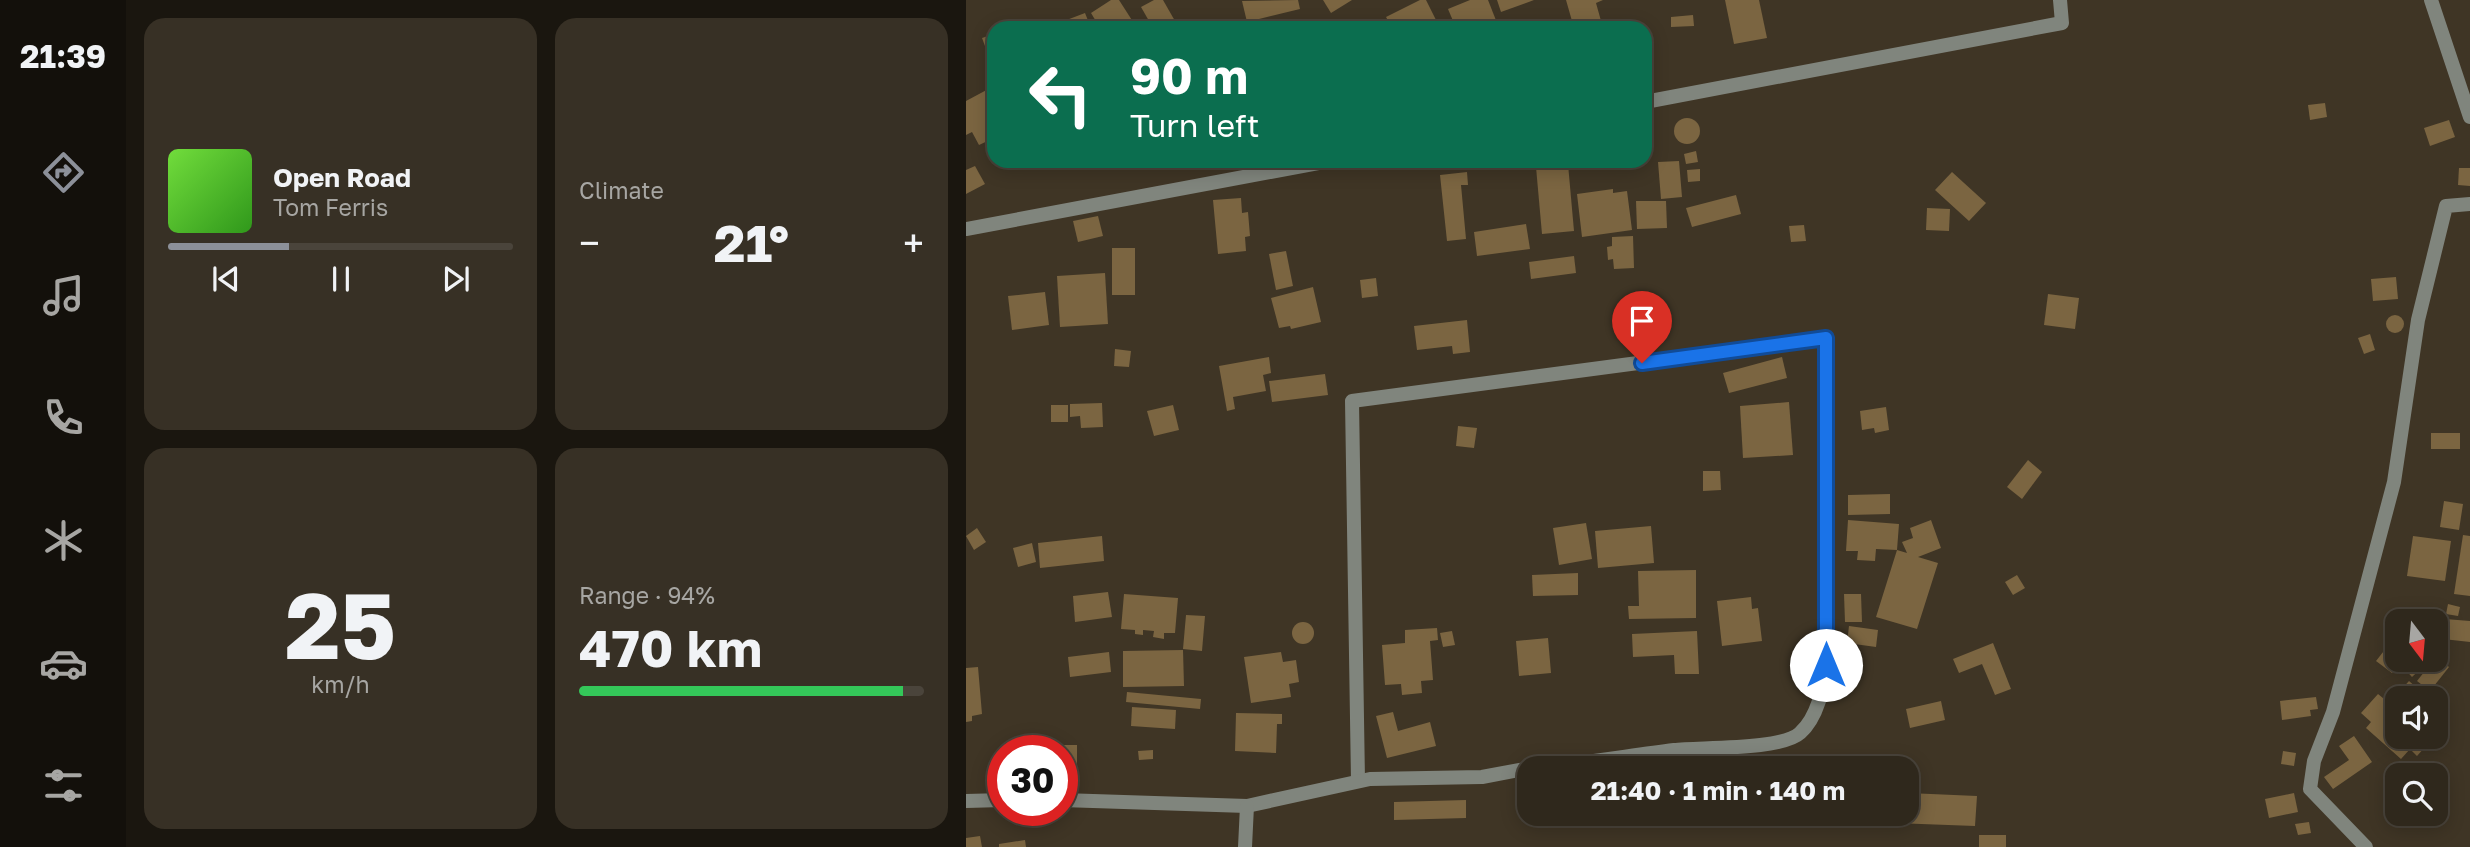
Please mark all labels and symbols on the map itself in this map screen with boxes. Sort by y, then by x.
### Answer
pin [1612,291,1672,363]
north arrow [2385,609,2448,672]
position arrow [1789,628,1863,702]
speed limit sign: 30 [987,735,1078,826]

